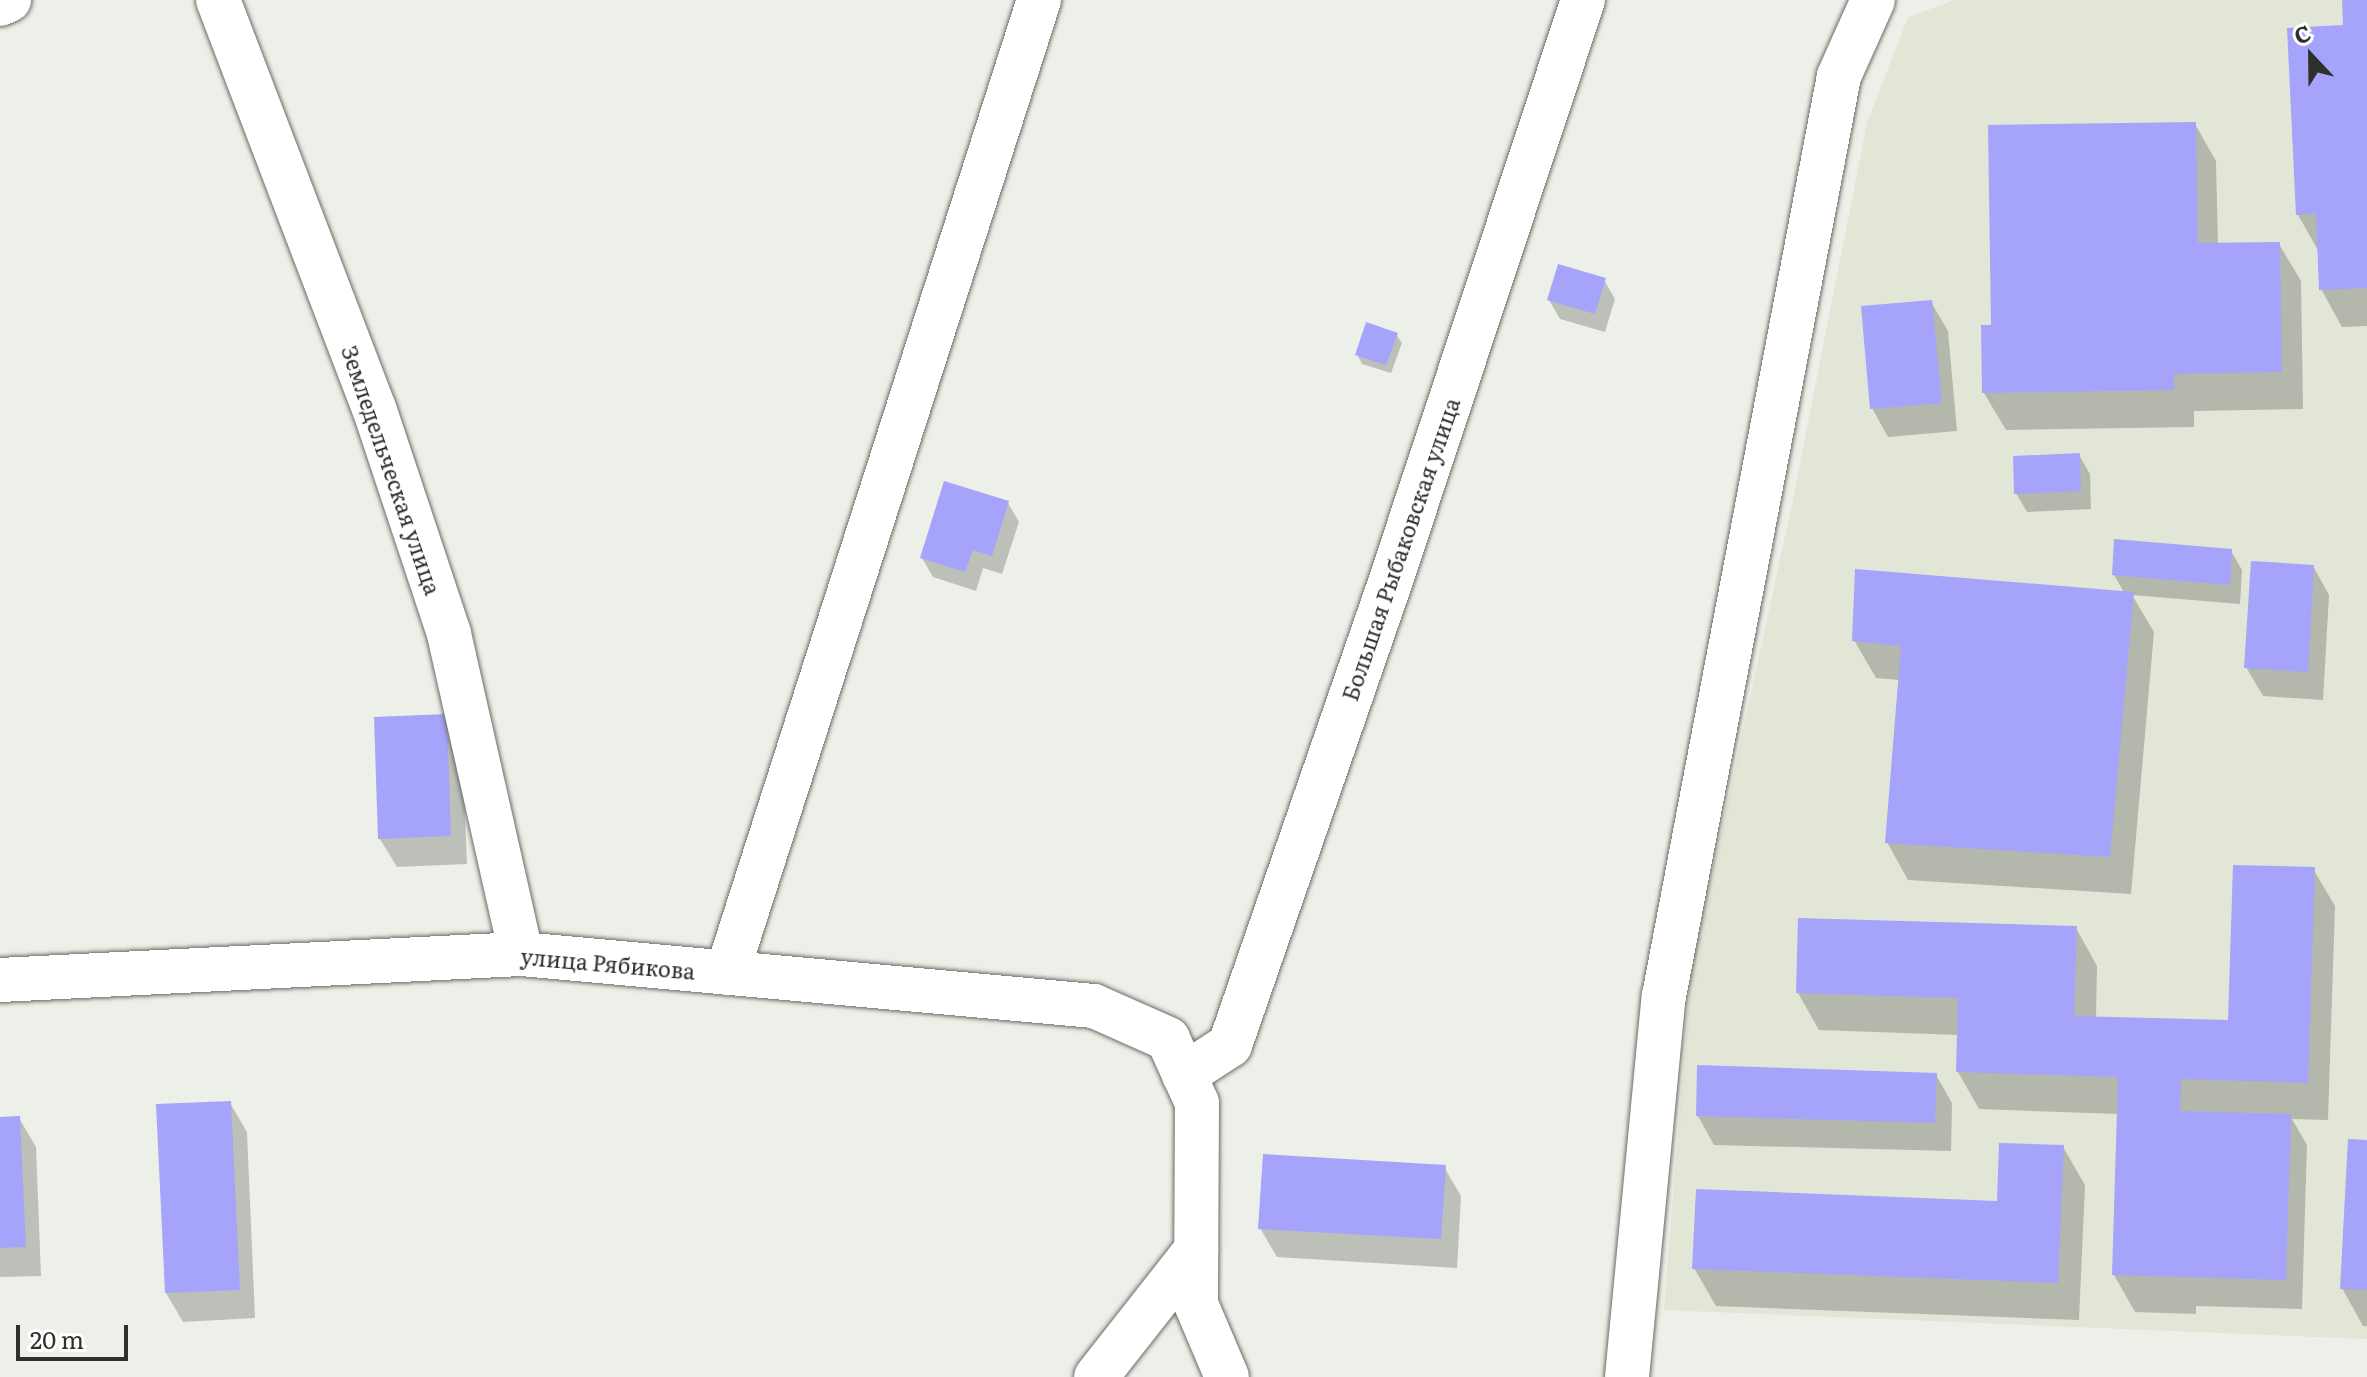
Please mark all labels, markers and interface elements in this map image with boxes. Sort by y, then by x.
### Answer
text: С [2288,15,2315,52]
north arrow [2271,16,2351,96]
street label: Земледельческая улица [337,342,447,598]
street label: Большая Рыбаковская улица [1336,394,1464,704]
street label: улица Рябикова [520,942,696,984]
scale bar [20,1309,132,1359]
text: 20 m [30,1321,84,1356]

